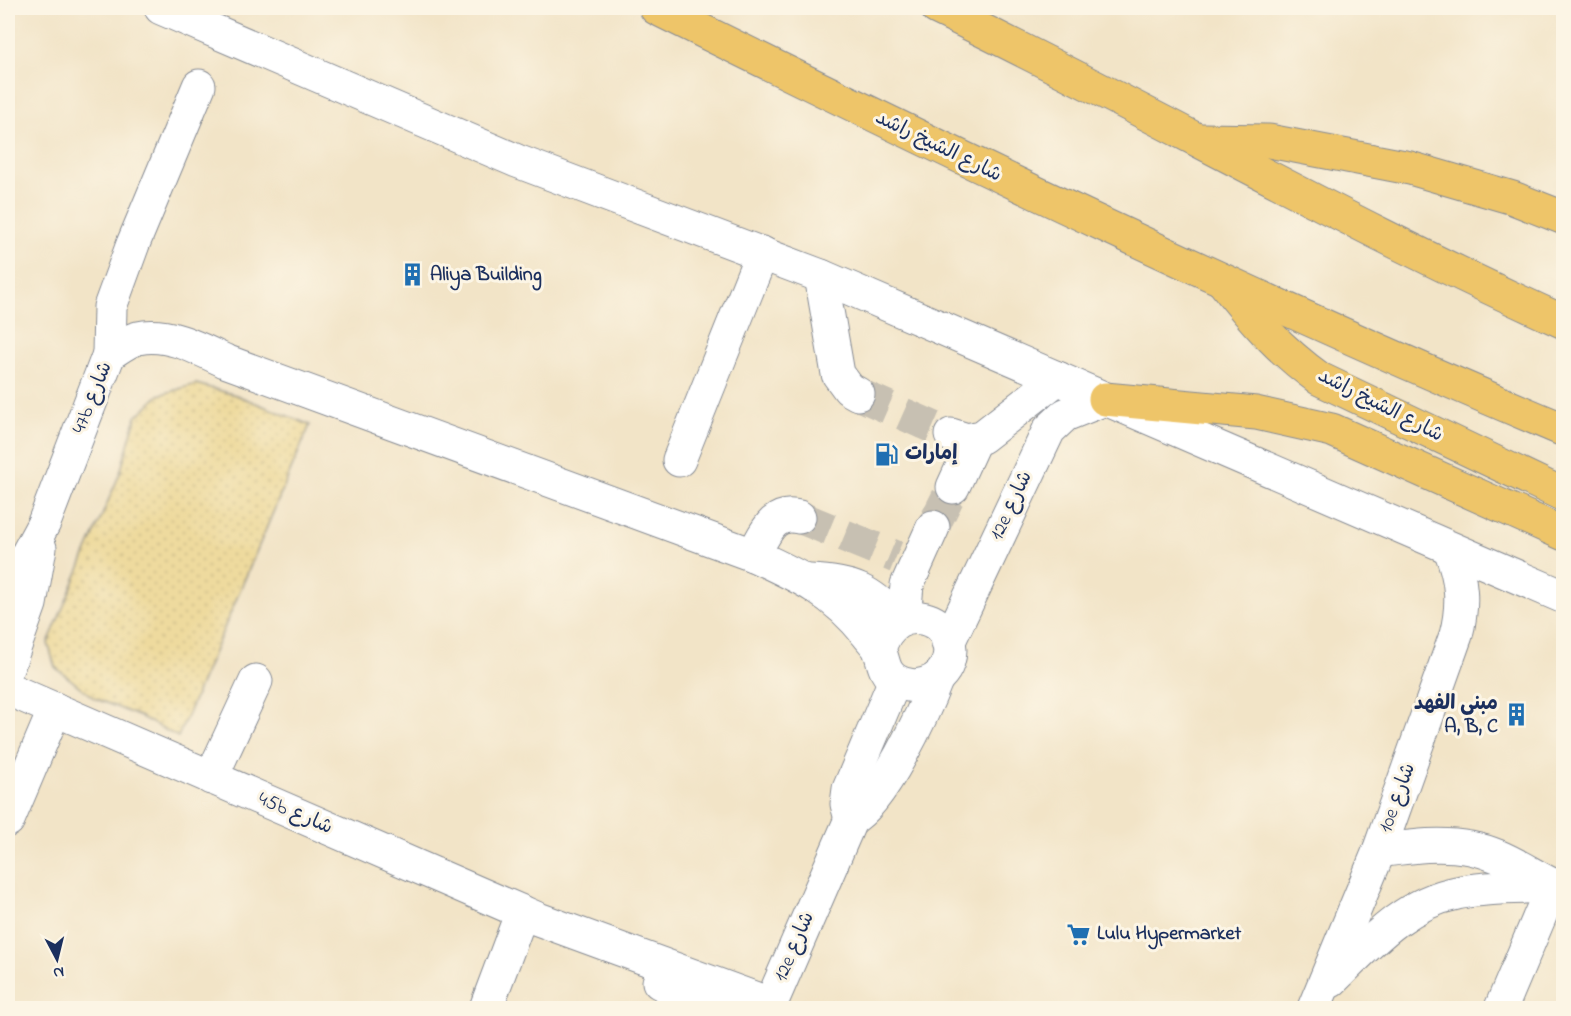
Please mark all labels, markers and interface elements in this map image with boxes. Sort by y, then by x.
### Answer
street label: شارع الشيخ راشد [870,104,1006,190]
place label: Aliya Building [430,261,542,291]
building icon: Aliya Building [399,262,425,288]
street label: 47b شارع [65,358,121,438]
street label: شارع الشيخ راشد [1312,362,1448,450]
place label: إمارات [905,440,957,469]
fuel station icon: إمارات [874,441,900,467]
street label: 12e شارع [983,467,1041,545]
place label: مبنى الفهد A, B, C [1414,690,1498,742]
building icon: مبنى الفهد A, B, C [1503,702,1529,728]
street label: 10e شارع [1372,759,1424,837]
street label: 45b شارع [253,785,337,843]
street label: 12e شارع [767,907,823,987]
place label: Lulu Hypermarket [1097,920,1242,950]
supermarket icon: Lulu Hypermarket [1066,921,1092,947]
north arrow [27,929,87,989]
text: N [52,959,65,984]

